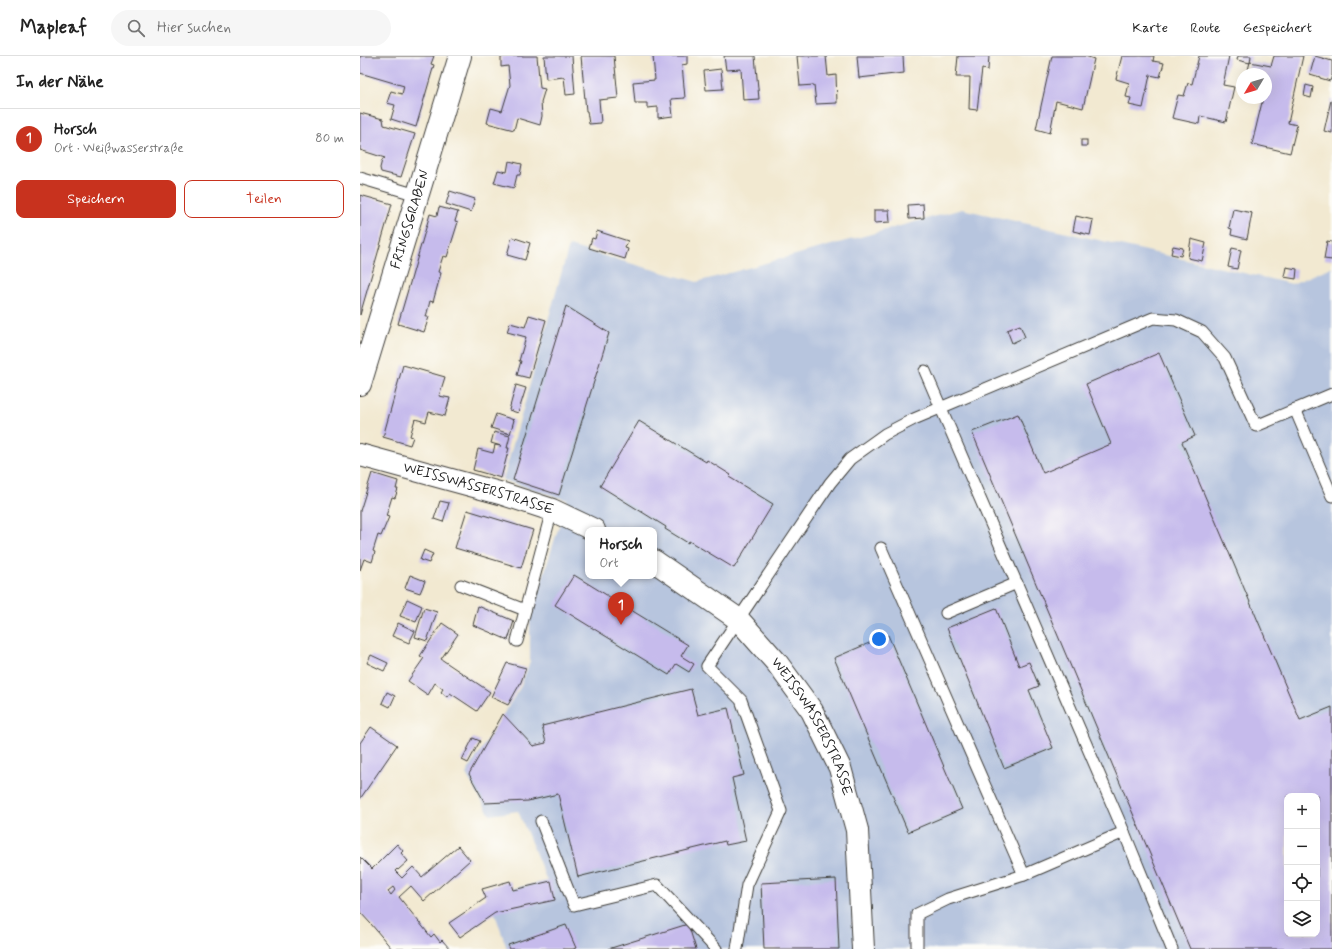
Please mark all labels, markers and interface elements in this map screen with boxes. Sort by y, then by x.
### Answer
search box [111,10,391,46]
text: Mapleaf [20,15,87,40]
icon: search [125,17,147,39]
text: Hier suchen [157,18,231,38]
text: Karte [1132,19,1168,37]
text: Route [1190,19,1221,37]
text: Gespeichert [1243,19,1312,37]
north arrow [1236,68,1272,104]
text: In der Nähe [16,71,104,93]
text: Horsch [54,120,97,140]
text: 1 [26,130,32,147]
text: 80 m [315,130,344,147]
text: Ort · Weißwasserstraße [54,140,184,157]
street label: FRINGSGRABEN [387,168,434,271]
button: Speichern [16,180,176,218]
button: Teilen [184,180,344,218]
street label: WEISSWASSERSTRASSE [401,458,556,519]
popup [585,527,657,579]
text: Horsch [599,535,643,555]
text: Ort [599,555,619,572]
pin: 1 [608,592,634,625]
your location [869,629,889,649]
street label: WEISSWASSERSTRASSE [767,654,856,798]
map controls [1284,793,1320,937]
button: + [1284,793,1320,829]
button: − [1284,829,1320,865]
button: locate [1284,865,1320,901]
button: layers [1284,901,1320,937]

